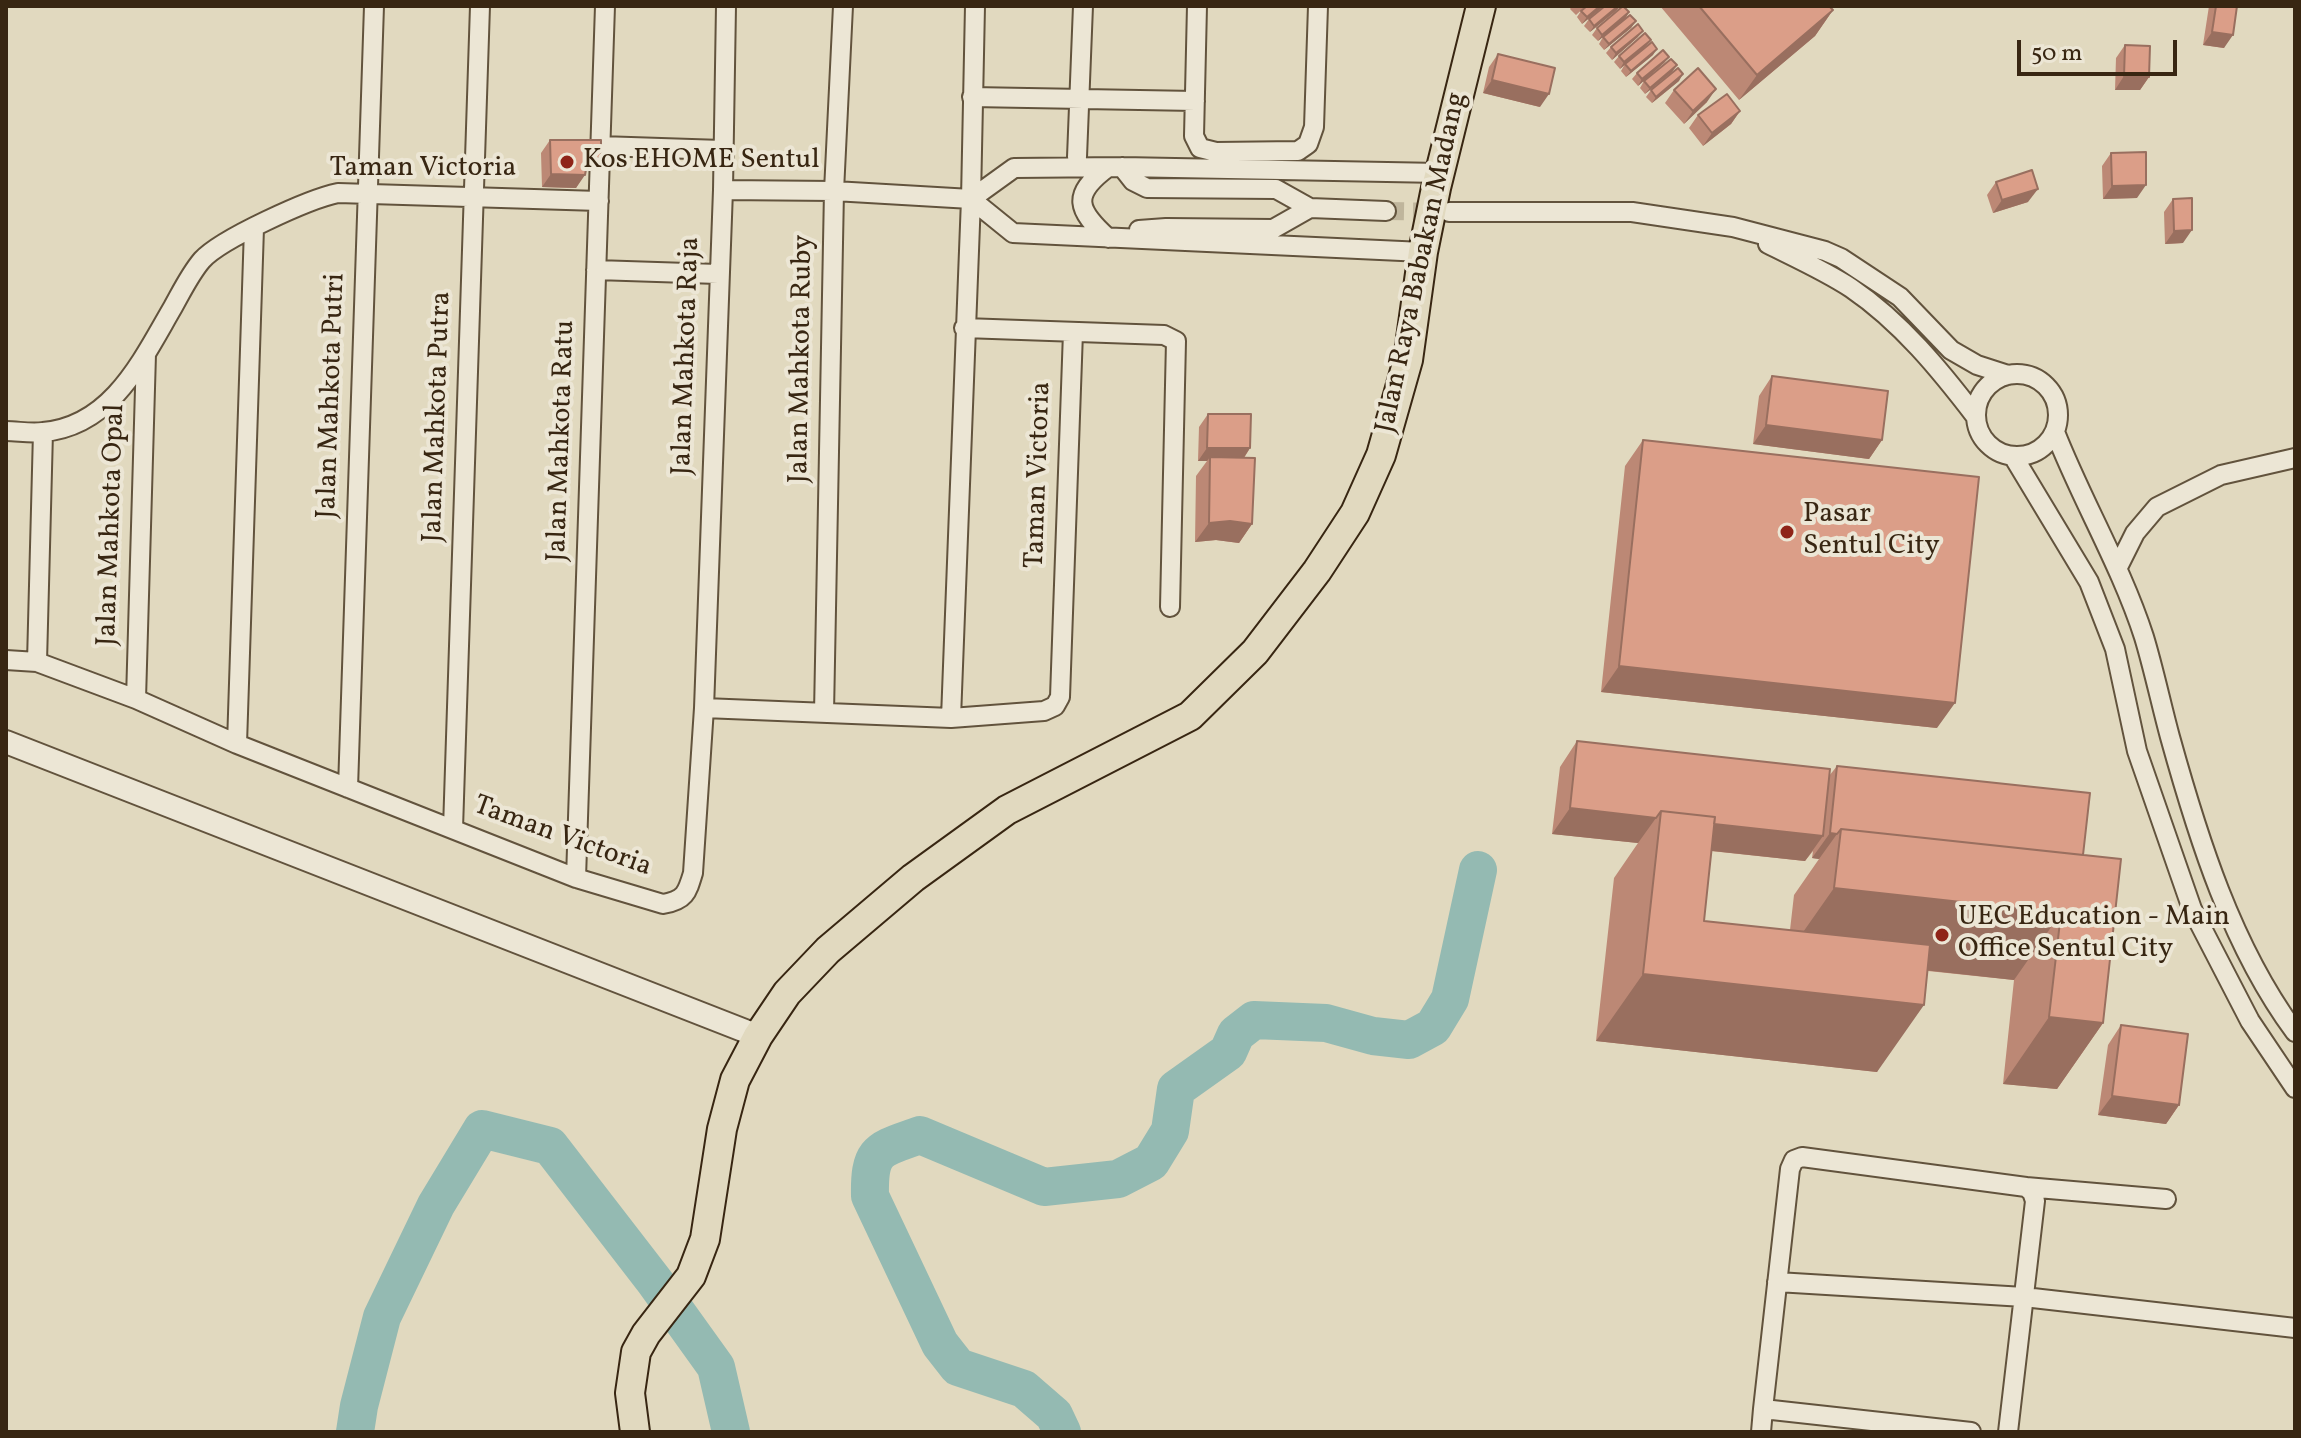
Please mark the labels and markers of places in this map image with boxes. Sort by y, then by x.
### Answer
place label: Kos EHOME Sentul [583,145,820,179]
marker: Kos EHOME Sentul [558,153,576,171]
place label: Pasar Sentul City [1803,499,1940,565]
marker: Pasar Sentul City [1778,523,1796,541]
place label: UEC Education - Main Office Sentul City [1958,902,2230,968]
marker: UEC Education - Main Office Sentul City [1933,926,1951,944]

